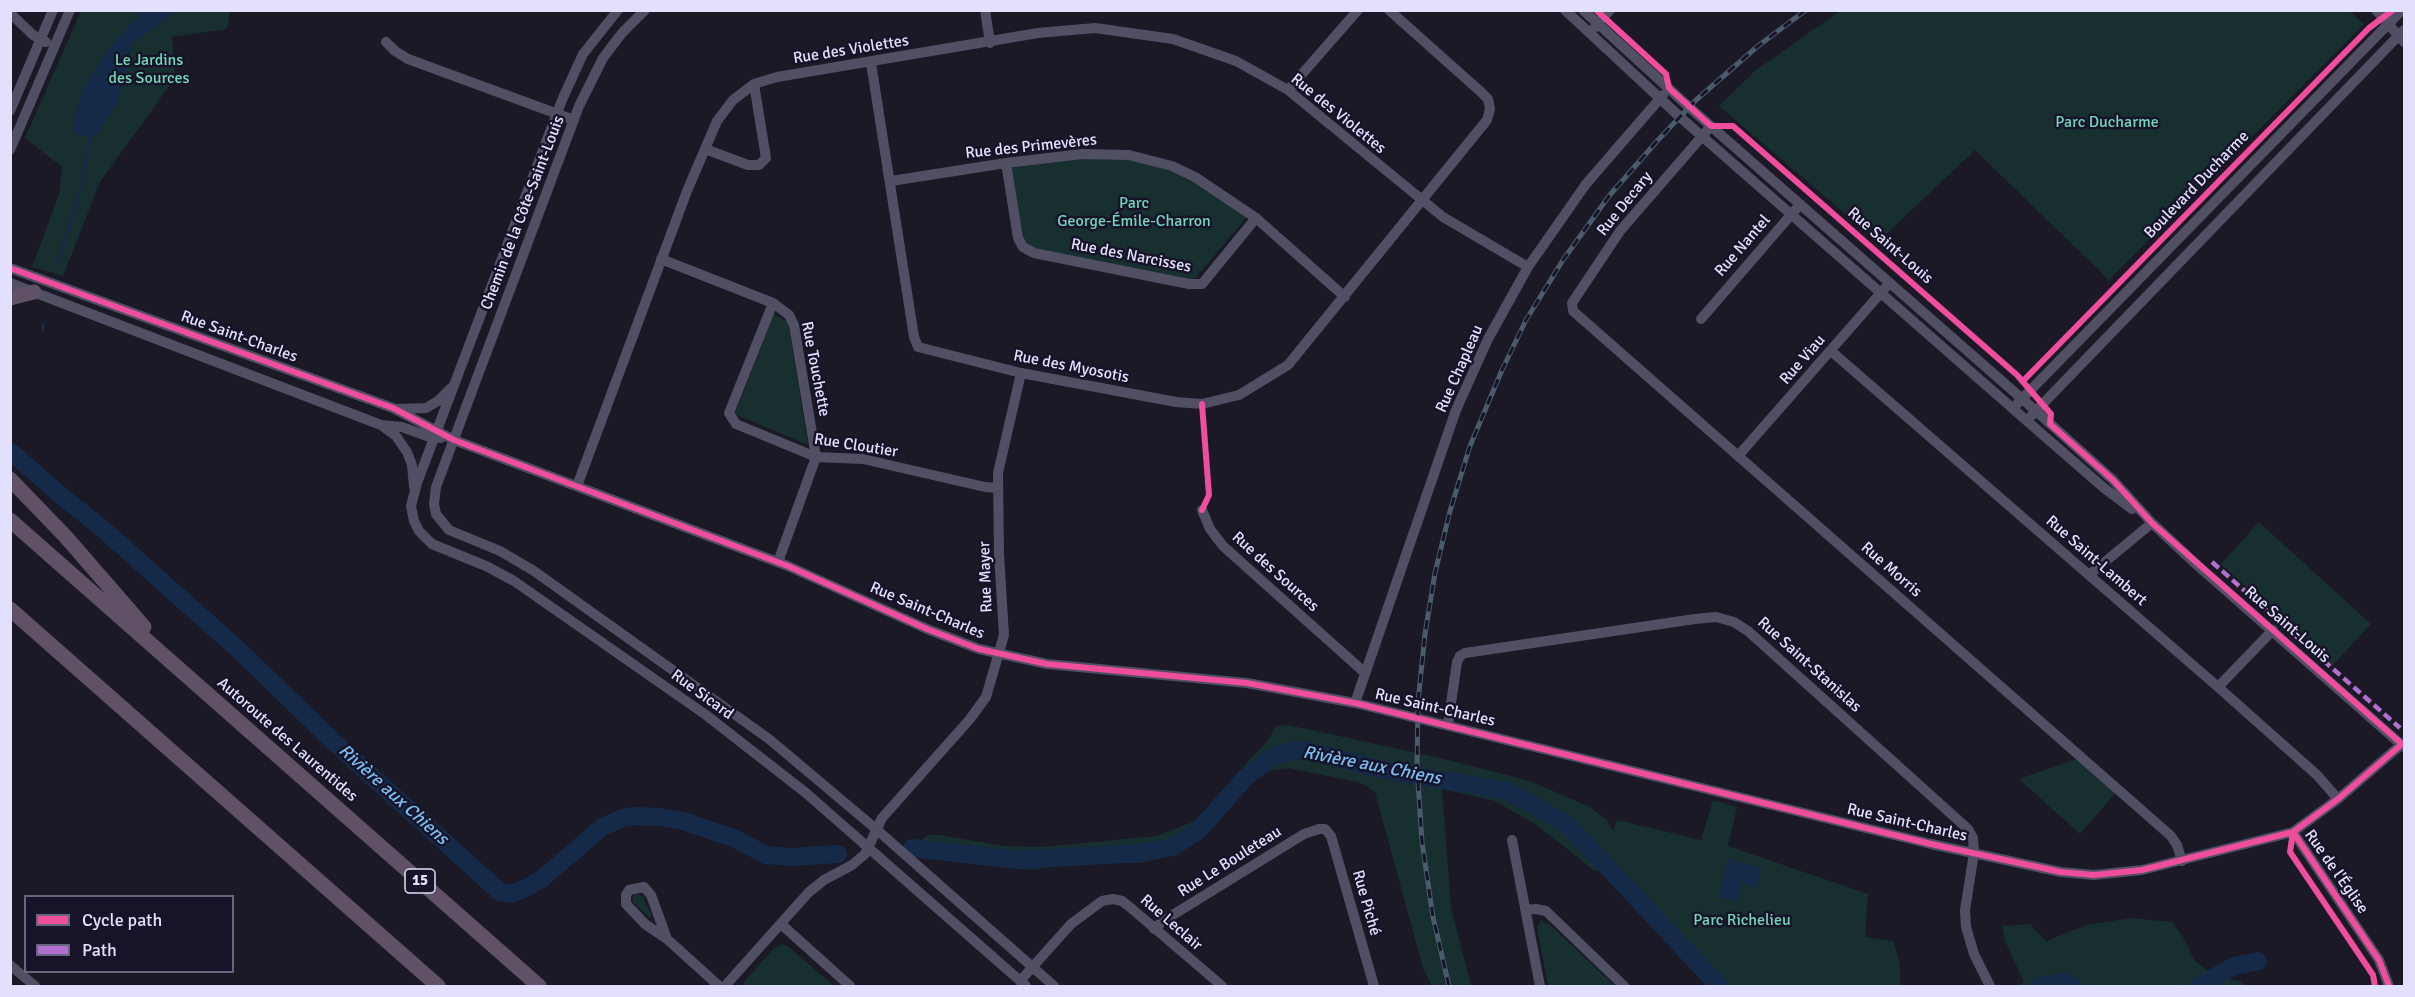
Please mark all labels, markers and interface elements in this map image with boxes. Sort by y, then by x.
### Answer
street label: Rue des Violettes [792,31,910,69]
park label: Le Jardins des Sources [108,51,190,89]
street label: Rue des Violettes [1287,70,1389,158]
street label: Chemin de la Côte-Saint-Louis [477,113,569,313]
park label: Parc Ducharme [2055,113,2159,133]
street label: Boulevard Ducharme [2141,127,2253,243]
street label: Rue des Primevères [964,131,1098,163]
street label: Rue Decary [1593,168,1657,240]
park label: Parc George-Émile-Charron [1057,194,1211,232]
street label: Rue Saint-Louis [1843,204,1937,288]
street label: Rue Nantel [1711,211,1775,281]
street label: Rue des Narcisses [1069,235,1193,277]
street label: Rue Saint-Charles [178,307,300,367]
street label: Rue Touchette [796,320,834,418]
street label: Rue Chapleau [1432,322,1488,416]
street label: Rue Viau [1776,331,1830,389]
street label: Rue des Myosotis [1012,346,1130,388]
street label: Rue Cloutier [813,430,899,462]
street label: Rue Saint-Lambert [2041,512,2151,610]
street label: Rue des Sources [1228,528,1322,616]
street label: Rue Morris [1857,538,1925,602]
street label: Rue Mayer [975,541,997,613]
street label: Rue Saint-Charles [867,578,987,644]
street label: Rue Saint-Louis [2240,583,2334,667]
street label: Rue Saint-Stanislas [1753,613,1865,717]
street label: Rue Sicard [667,666,737,724]
street label: Autoroute des Laurentides [213,674,361,806]
street label: Rue Saint-Charles [1373,685,1497,731]
water label: Rivière aux Chiens [334,740,452,850]
water label: Rivière aux Chiens [1301,742,1443,790]
street label: Rue Saint-Charles [1845,800,1969,846]
street label: Rue Le Bouleteau [1175,822,1285,902]
street label: Rue de l'Église [2300,826,2372,918]
street label: Rue Piché [1348,868,1384,938]
road number: 15 [405,869,435,893]
street label: Rue Leclair [1136,891,1206,955]
legend [24,895,234,973]
text: Cycle path [82,909,162,931]
park label: Parc Richelieu [1693,911,1791,931]
text: Path [82,939,117,961]

